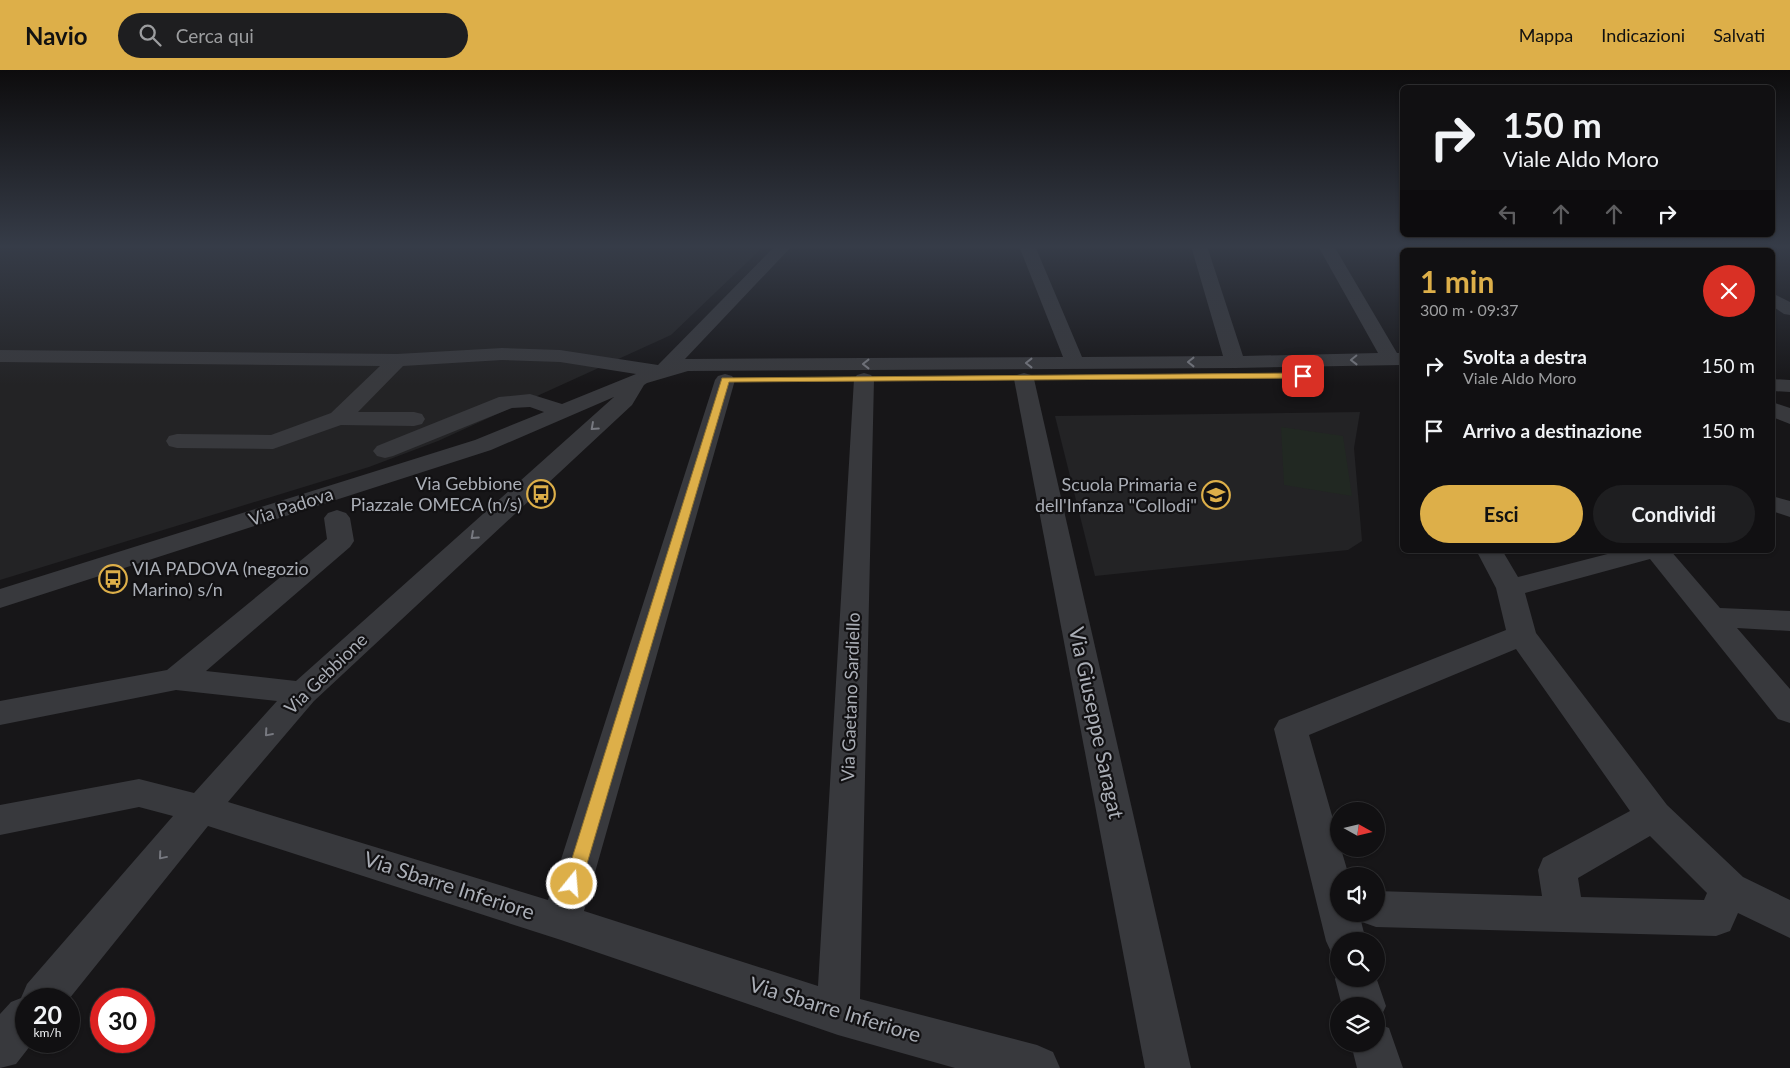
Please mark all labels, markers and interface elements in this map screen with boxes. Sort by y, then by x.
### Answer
search box [118,13,468,58]
text: Navio [25,21,88,50]
icon: search [136,21,164,49]
text: Cerca qui [176,24,254,47]
text: Mappa [1519,24,1573,46]
text: Indicazioni [1601,24,1685,46]
text: Salvati [1713,24,1765,46]
text: 150 m [1503,103,1602,145]
icon: right [1420,105,1485,170]
text: Viale Aldo Moro [1503,145,1659,172]
icon: left [1494,200,1522,228]
icon: ahead [1547,200,1575,228]
icon: ahead [1600,200,1628,228]
icon: right [1653,200,1681,228]
text: 1 min [1420,263,1494,299]
button: close [1703,265,1755,317]
text: 300 m · 09:37 [1420,300,1519,319]
text: Svolta a destra [1463,345,1587,368]
icon: right [1420,352,1448,380]
one-way arrow [1350,354,1358,365]
text: 150 m [1701,354,1755,377]
pin [1282,355,1324,397]
one-way arrow [1187,357,1195,368]
one-way arrow [1025,358,1032,368]
one-way arrow [862,359,870,369]
icon: arrive [1289,362,1317,390]
text: Viale Aldo Moro [1463,368,1576,387]
icon: arrive [1420,417,1448,445]
text: Arrivo a destinazione [1463,419,1642,442]
text: 150 m [1701,419,1755,442]
one-way arrow [591,421,600,430]
place label: Via Gebbione Piazzale OMECA (n/s) [351,472,522,515]
place label: Scuola Primaria e dell'Infanza "Collodi" [1035,473,1197,516]
bus stop icon: Via Gebbione Piazzale OMECA (n/s) [526,479,556,509]
school or university icon: Scuola Primaria e dell'Infanza "Collodi" [1201,480,1231,510]
street label: Via Padova [246,482,336,530]
button: Esci [1420,485,1583,543]
button: Condividi [1593,485,1755,543]
one-way arrow [471,531,480,540]
place label: VIA PADOVA (negozio Marino) s/n [132,557,309,600]
bus stop icon: VIA PADOVA (negozio Marino) s/n [98,564,128,594]
street label: Via Gaetano Sardiello [836,612,864,782]
street label: Via Giuseppe Saragat [1065,624,1130,821]
street label: Via Gebbione [279,628,371,718]
one-way arrow [265,727,274,736]
north arrow [1330,802,1385,858]
map controls [1330,802,1385,1052]
street label: Via Sbarre Inferiore [361,845,538,924]
one-way arrow [159,850,168,859]
position arrow [545,857,597,909]
button: sound [1330,867,1385,922]
button: search [1330,932,1385,987]
street label: Via Sbarre Inferiore [747,971,924,1047]
speed limit sign: 30 [90,988,155,1053]
button: layers [1330,997,1385,1052]
text: 20 [33,999,62,1029]
text: km/h [33,1025,62,1040]

